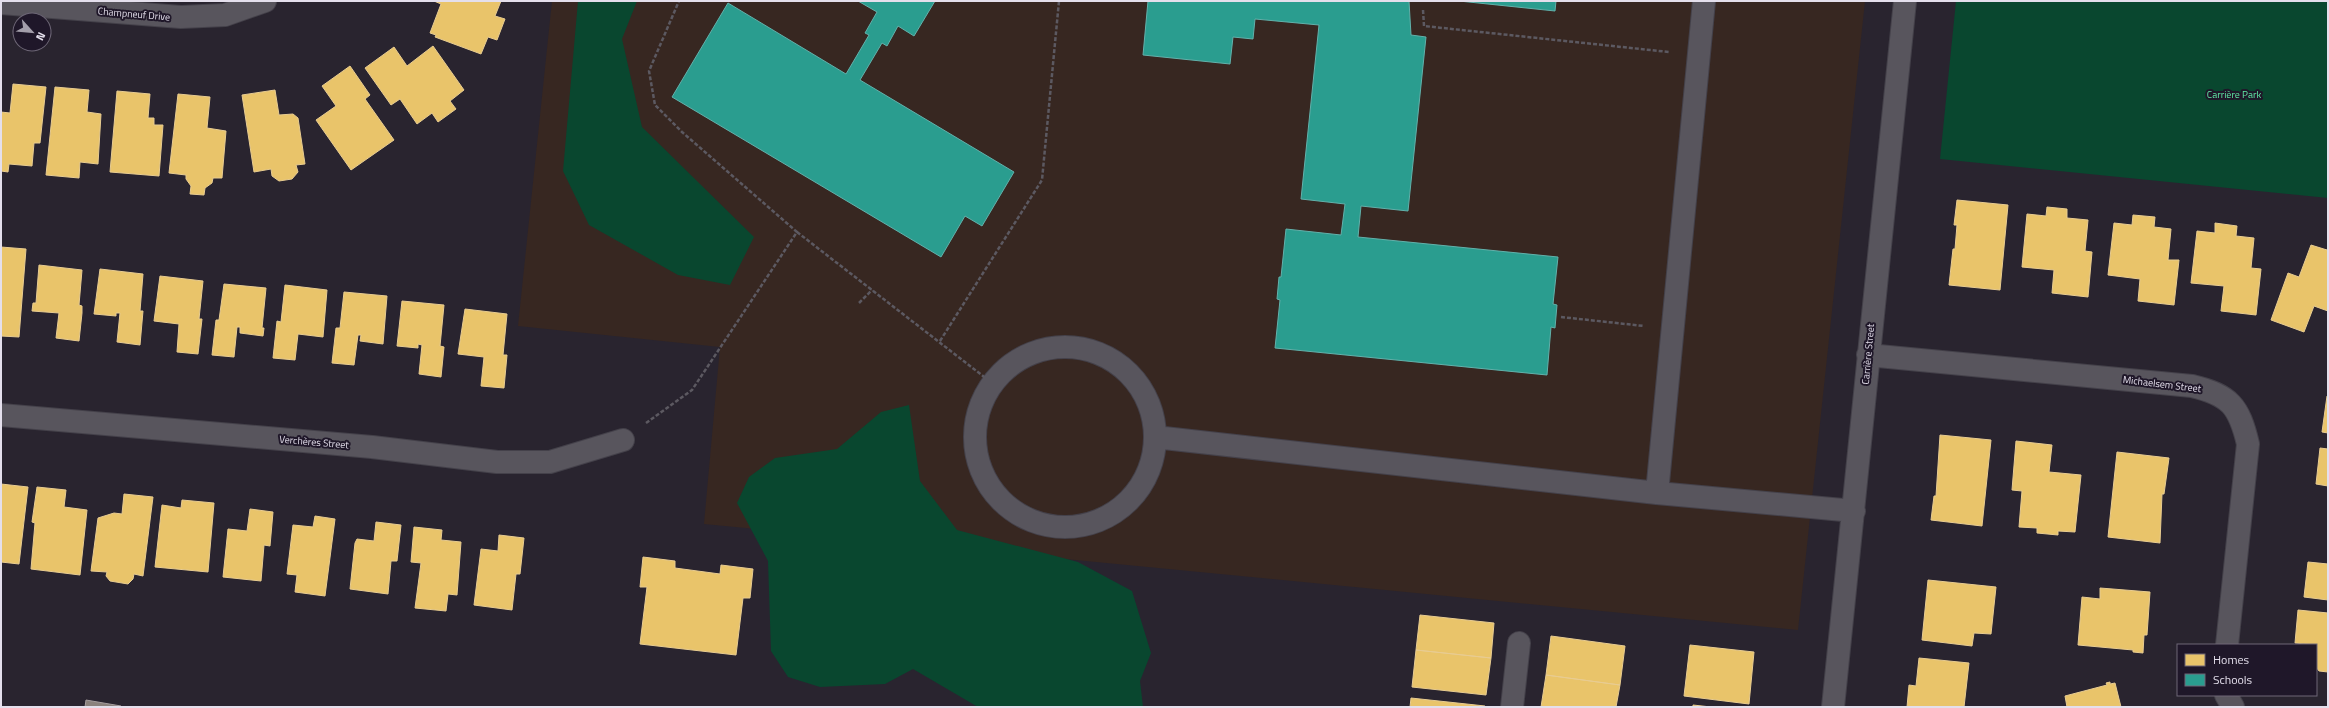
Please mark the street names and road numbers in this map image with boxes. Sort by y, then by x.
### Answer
street label: Champneuf Drive [97,3,171,25]
street label: Carrière Street [1858,322,1878,385]
street label: Michaelsem Street [2122,372,2202,396]
street label: Verchères Street [279,431,350,453]

